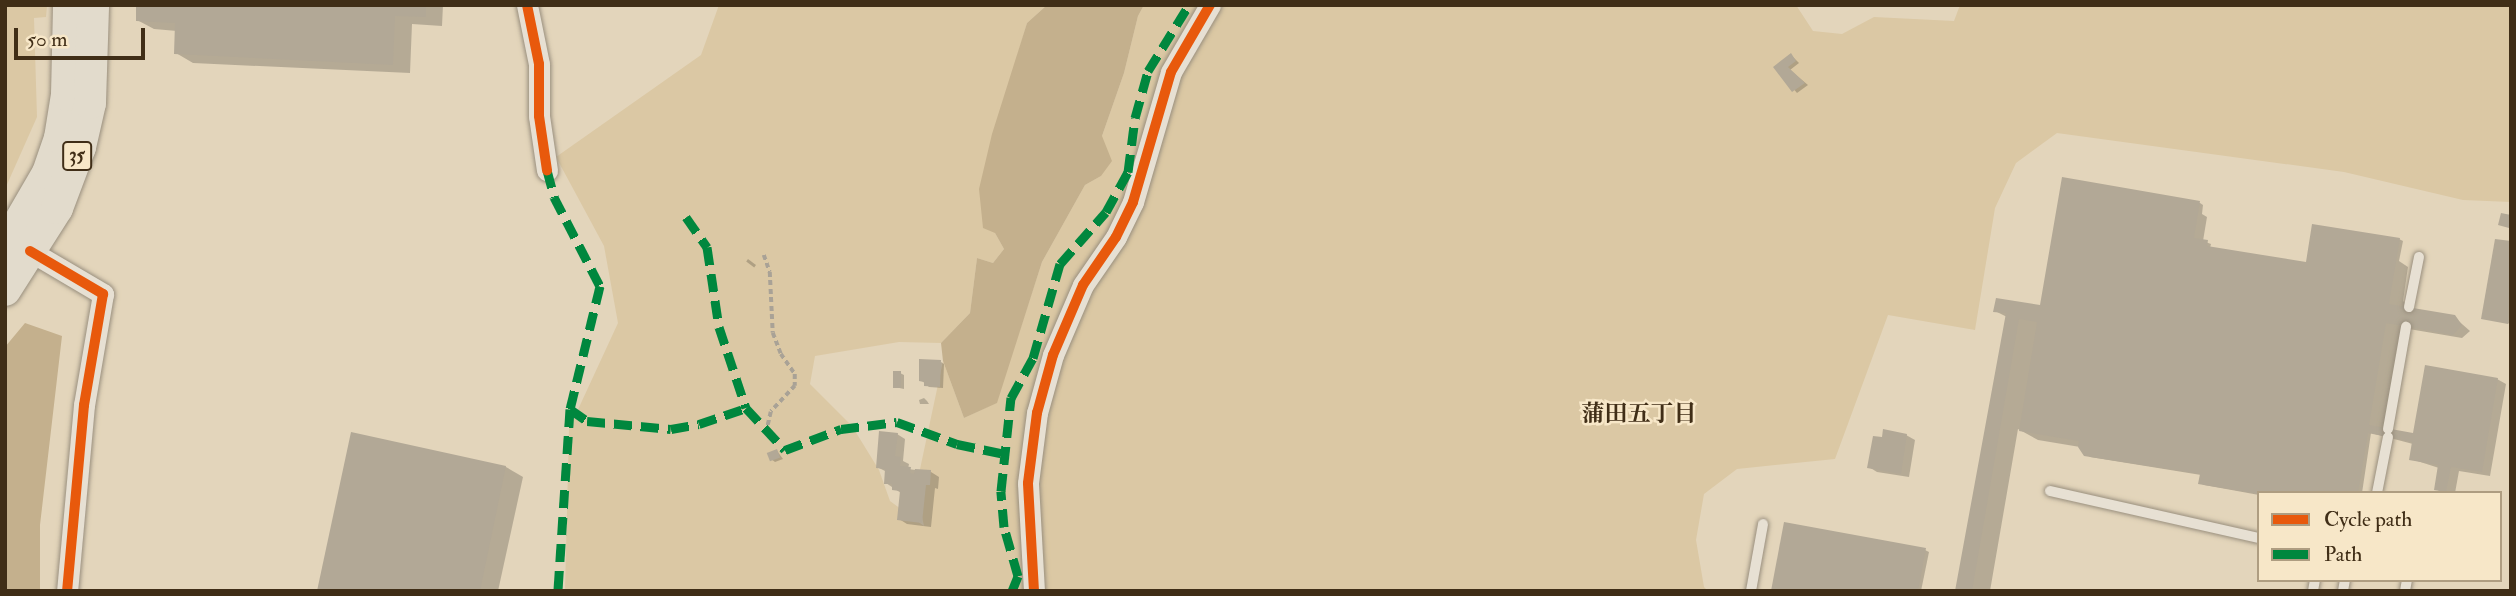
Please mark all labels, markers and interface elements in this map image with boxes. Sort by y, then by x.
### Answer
scale bar [18,14,149,58]
text: 50 m [27,26,68,53]
road number: 35 [61,140,93,172]
district label: 蒲田五丁目 [1582,400,1696,428]
legend [2257,491,2502,582]
text: Cycle path [2324,506,2412,533]
text: Path [2324,541,2362,568]

